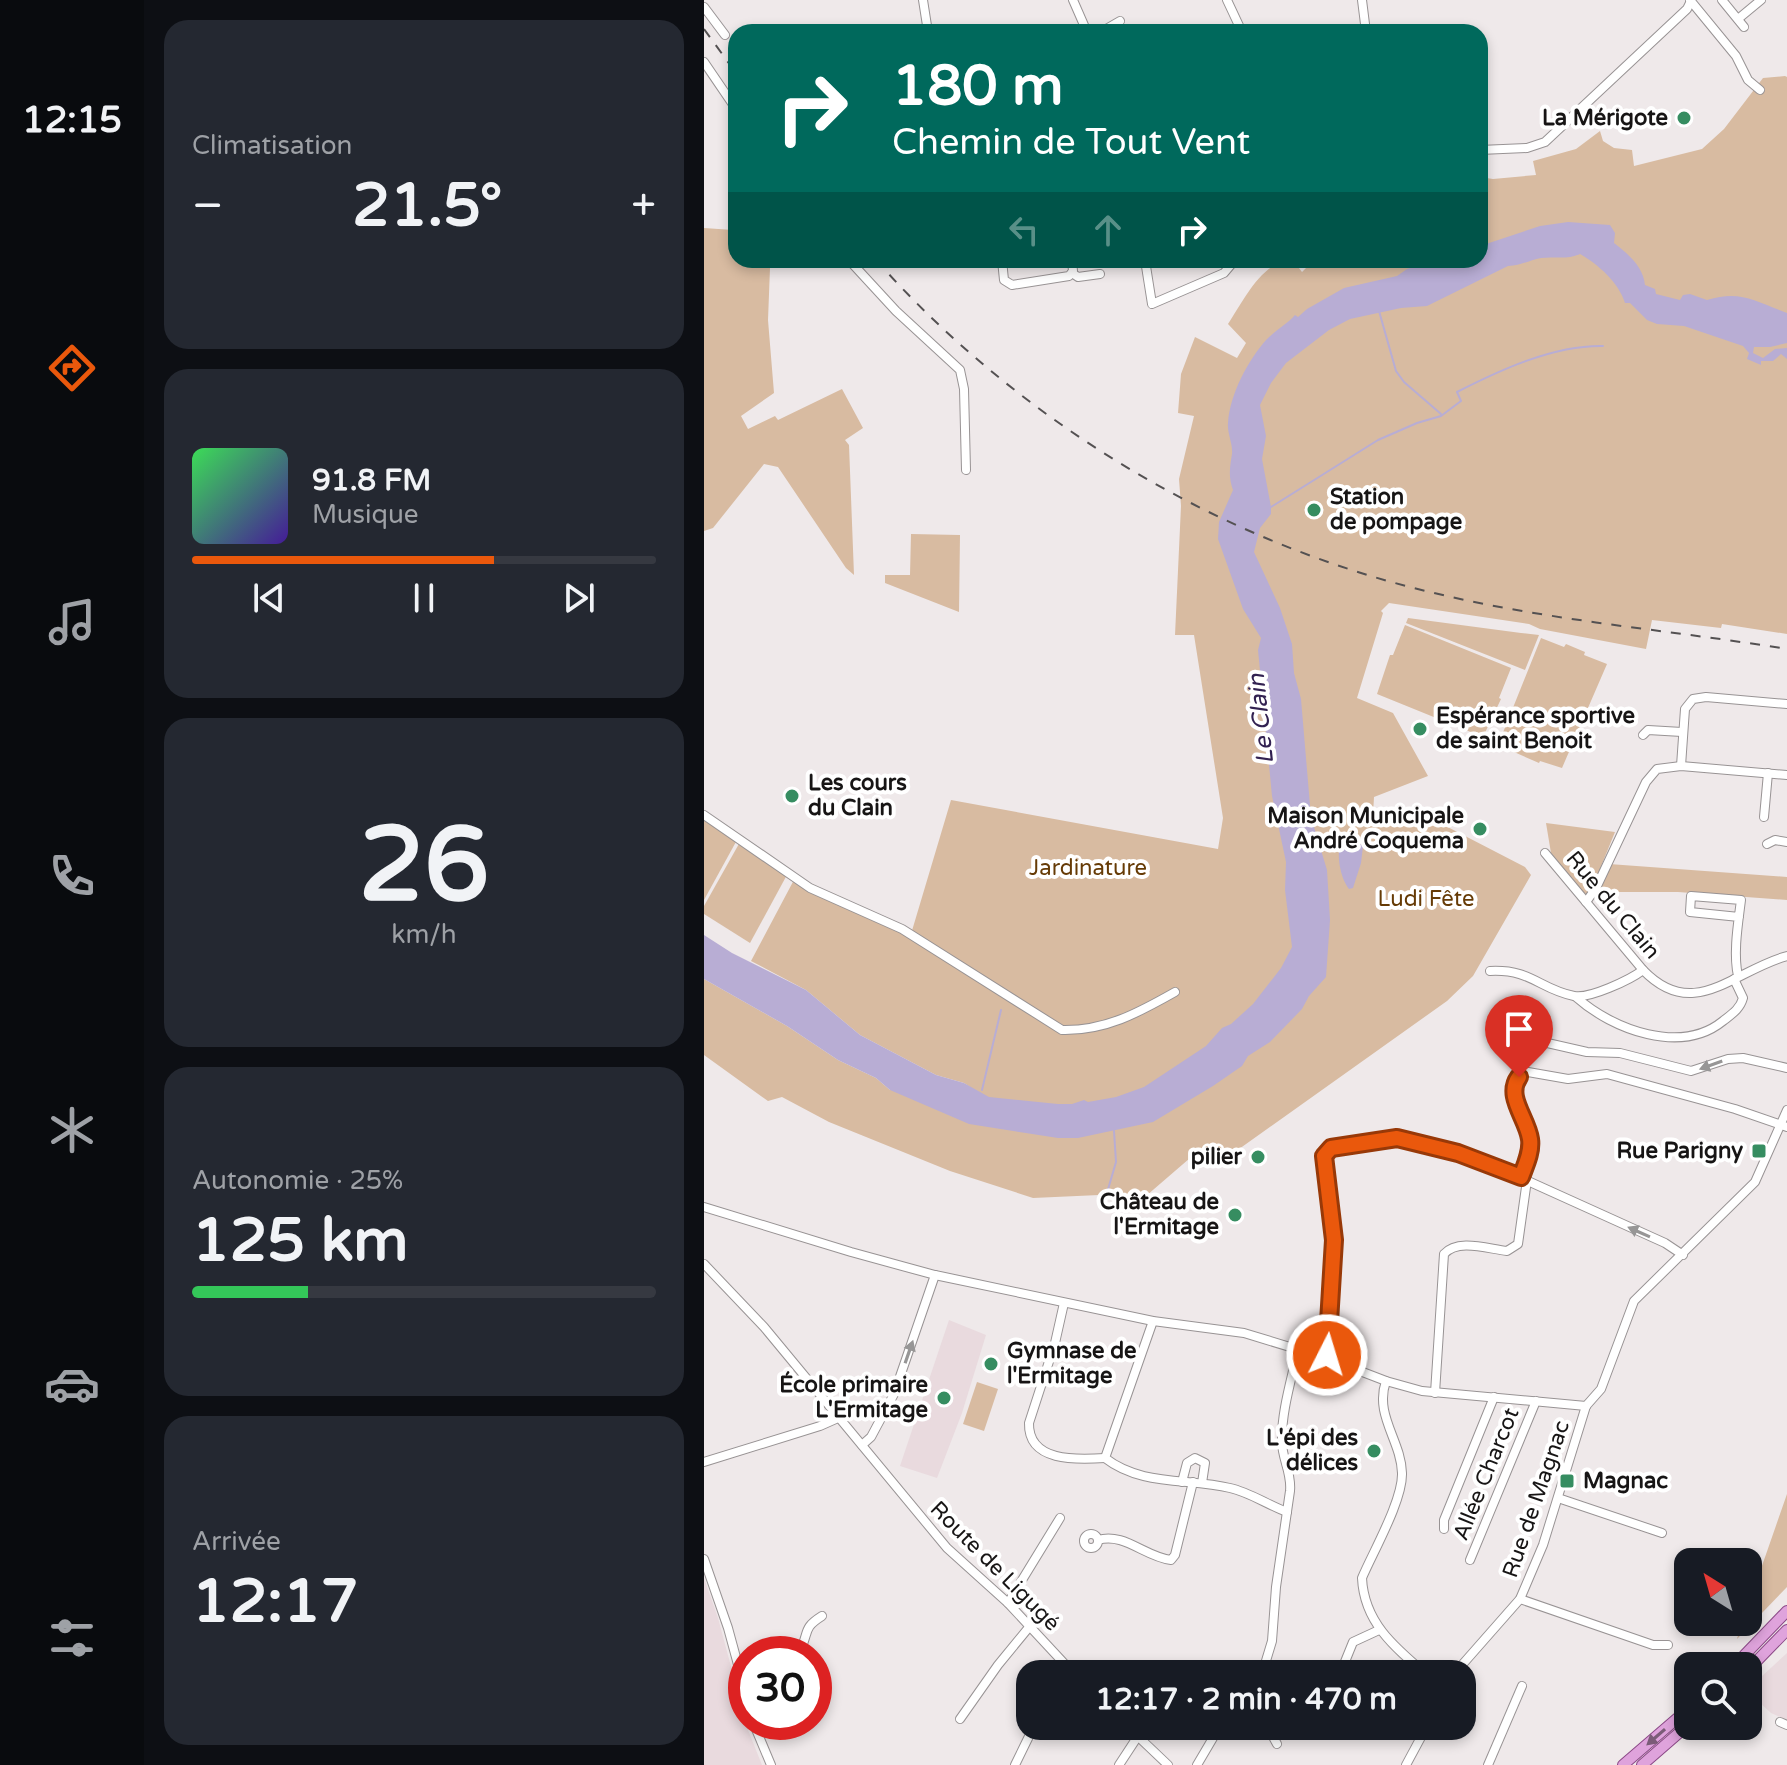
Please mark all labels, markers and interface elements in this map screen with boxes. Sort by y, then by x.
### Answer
text: 180 m [892,53,1063,120]
icon: right [760,56,864,160]
text: 12:15 [22,99,122,142]
place label: La Mérigote [1542,105,1668,131]
marker: La Mérigote [1675,109,1693,127]
text: Chemin de Tout Vent [892,121,1250,164]
text: Climatisation [192,130,352,161]
text: 21.5° [352,170,502,242]
text: − [192,180,223,233]
text: + [631,180,656,233]
icon: left [1002,208,1046,252]
icon: ahead [1086,208,1130,252]
icon: right [1170,208,1214,252]
icon: directions [44,340,100,396]
text: 91.8 FM [312,462,431,499]
place label: Station de pompage [1330,484,1462,535]
text: Musique [312,499,419,530]
marker: Station de pompage [1305,501,1323,519]
icon: previous [247,576,291,620]
icon: pause [402,576,446,620]
icon: next [557,576,601,620]
icon: music [44,594,100,650]
water label: Le Clain [1242,671,1280,765]
place label: Espérance sportive de saint Benoit [1436,703,1635,754]
marker: Espérance sportive de saint Benoit [1411,720,1429,738]
place label: Les cours du Clain [808,770,907,821]
marker: Les cours du Clain [783,787,801,805]
place label: Maison Municipale André Coquema [1267,803,1464,854]
text: 26 [359,804,489,929]
marker: Maison Municipale André Coquema [1471,820,1489,838]
street label: Rue du Clain [1561,846,1665,964]
icon: phone [44,848,100,904]
park label: Jardinature [1029,855,1147,881]
park label: Ludi Fête [1378,886,1474,912]
text: km/h [391,919,457,950]
pin [1485,995,1553,1077]
icon: arrive [1497,1007,1541,1051]
one-way arrow [1699,1059,1723,1072]
icon: climate [44,1102,100,1158]
place label: Rue Parigny [1616,1138,1743,1164]
marker: Rue Parigny [1750,1142,1768,1160]
place label: pilier [1191,1144,1243,1170]
marker: pilier [1249,1148,1267,1166]
text: Autonomie · 25% [192,1165,403,1196]
place label: Château de l'Ermitage [1100,1189,1219,1240]
text: 125 km [192,1205,408,1277]
marker: Château de l'Ermitage [1226,1206,1244,1224]
one-way arrow [1628,1225,1651,1239]
position arrow [1285,1313,1369,1397]
place label: Gymnase de l'Ermitage [1007,1338,1137,1389]
one-way arrow [903,1339,915,1363]
marker: Gymnase de l'Ermitage [982,1355,1000,1373]
icon: car [44,1356,100,1412]
place label: École primaire L'Ermitage [779,1371,928,1423]
marker: École primaire L'Ermitage [935,1389,953,1407]
street label: Allée Charcot [1448,1404,1524,1544]
street label: Rue de Magnac [1497,1417,1575,1581]
place label: L'épi des délices [1266,1425,1358,1476]
marker: L'épi des délices [1365,1442,1383,1460]
place label: Magnac [1583,1468,1668,1494]
marker: Magnac [1558,1472,1576,1490]
street label: Route de Ligugé [925,1496,1065,1636]
text: Arrivée [192,1526,281,1557]
north arrow [1674,1548,1762,1636]
map controls [1674,1548,1762,1740]
text: 12:17 [192,1566,358,1638]
icon: filters [44,1610,100,1666]
speed limit sign: 30 [728,1636,832,1740]
button: search [1674,1652,1762,1740]
text: 12:17 · 2 min · 470 m [1095,1681,1397,1718]
one-way arrow [1646,1728,1666,1745]

